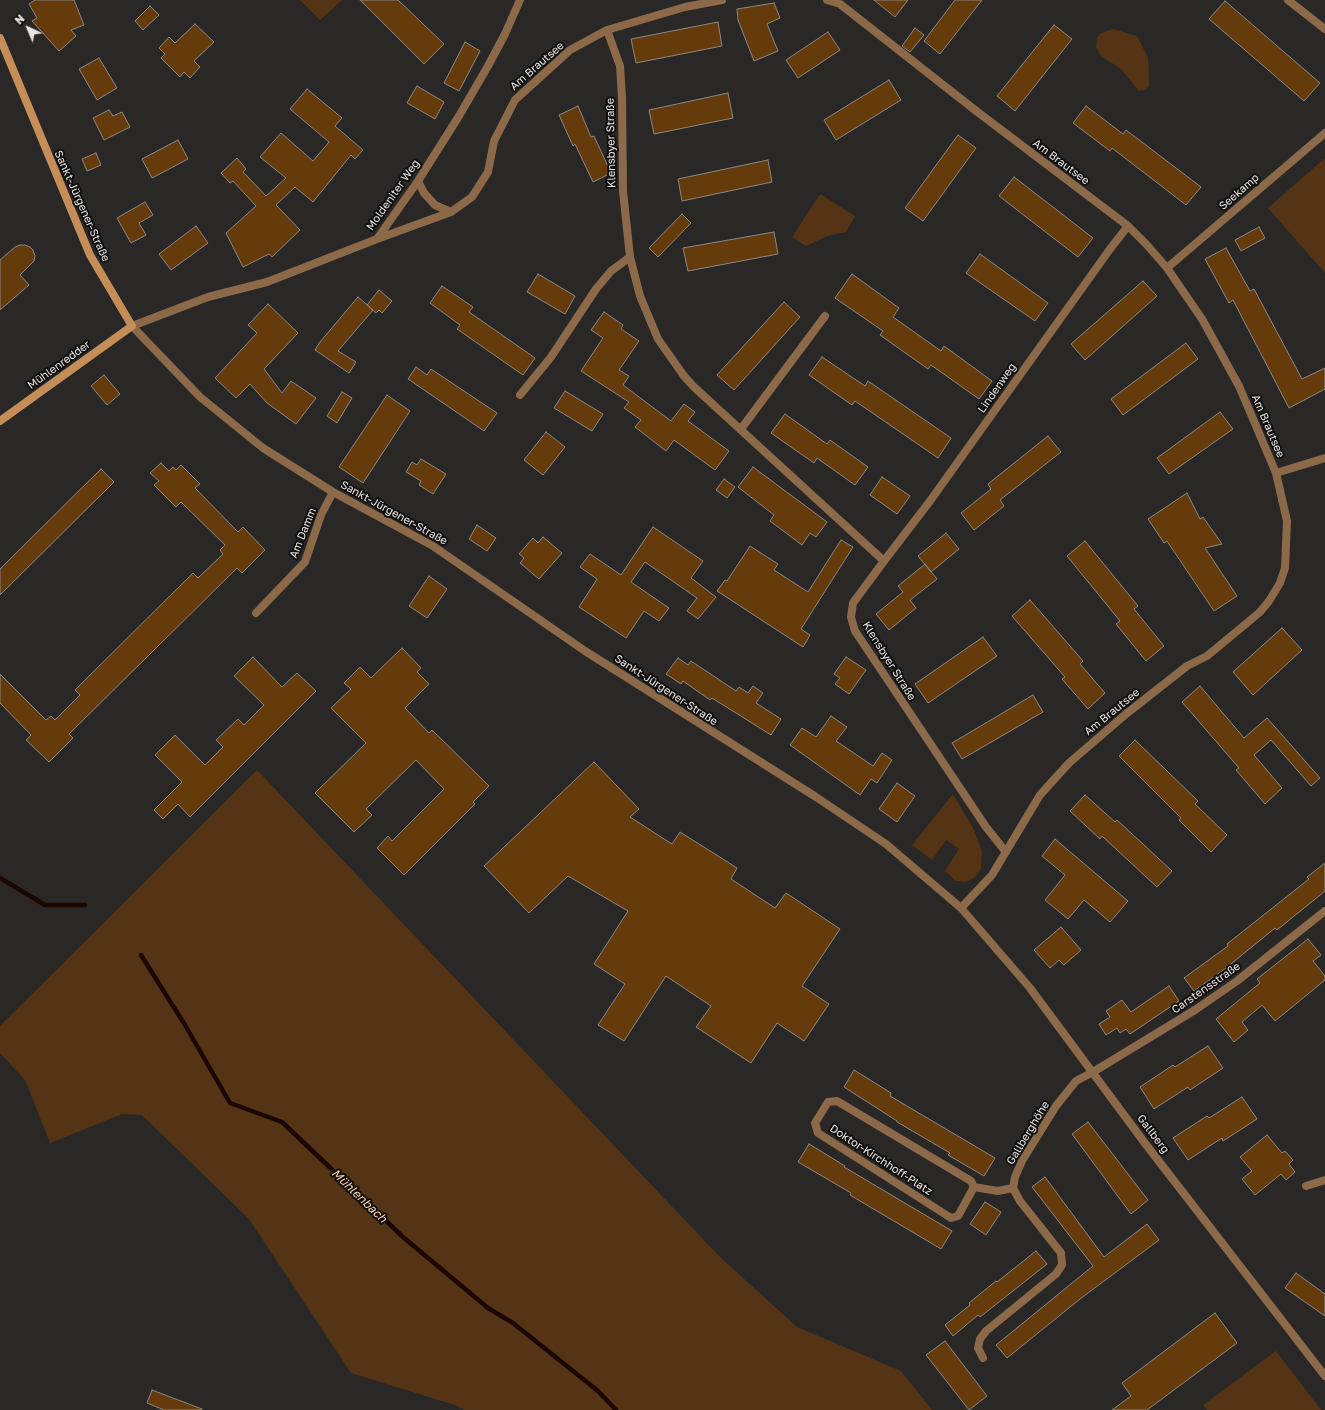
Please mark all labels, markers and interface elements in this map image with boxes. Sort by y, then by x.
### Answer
north arrow [8,8,48,48]
text: N [12,11,27,27]
street label: Am Brautsee [507,39,567,93]
street label: Klensbyer Straße [604,98,618,188]
street label: Am Brautsee [1030,136,1092,188]
street label: Sankt-Jürgener-Straße [52,148,112,264]
street label: Moldeniter Weg [364,157,422,233]
street label: Seekamp [1216,171,1262,213]
street label: Mühlenredder [25,338,93,392]
street label: Lindenweg [975,361,1019,415]
street label: Am Brautsee [1249,392,1287,460]
street label: Sankt-Jürgener-Straße [338,478,450,548]
street label: Am Damm [287,506,319,560]
street label: Klensbyer Straße [860,619,918,703]
street label: Sankt-Jürgener-Straße [612,652,720,728]
street label: Am Brautsee [1082,686,1142,738]
street label: Carstensstraße [1169,959,1243,1017]
street label: Gallberghöhe [1004,1099,1052,1167]
street label: Gallberg [1134,1112,1172,1156]
street label: Doktor-Kirchhoff-Platz [827,1122,935,1198]
water label: Mühlenbach [328,1166,390,1226]

